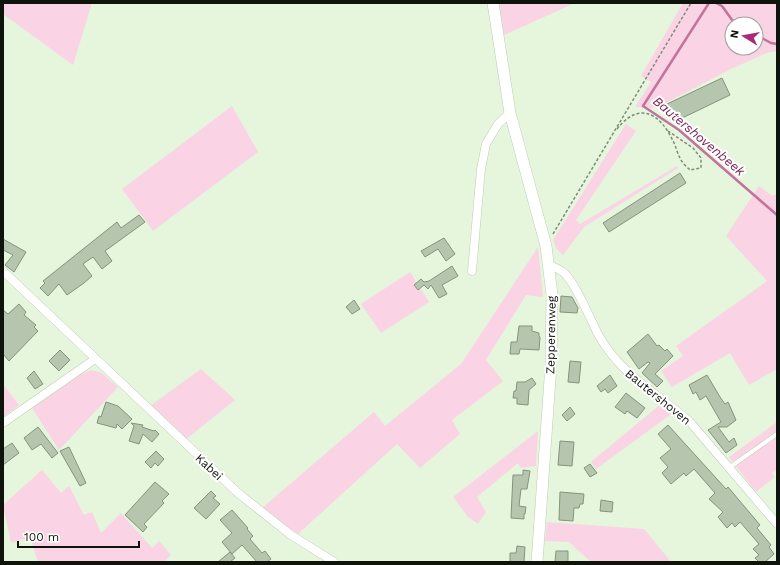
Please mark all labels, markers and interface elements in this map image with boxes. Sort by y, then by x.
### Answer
north arrow [724,16,764,56]
text: N [728,29,742,39]
water label: Bautershovenbeek [650,93,749,179]
street label: Zepperenweg [543,295,559,374]
street label: Bautershoven [622,366,694,428]
street label: Kabei [192,451,226,483]
scale bar [18,523,139,549]
text: 100 m [24,530,59,544]

